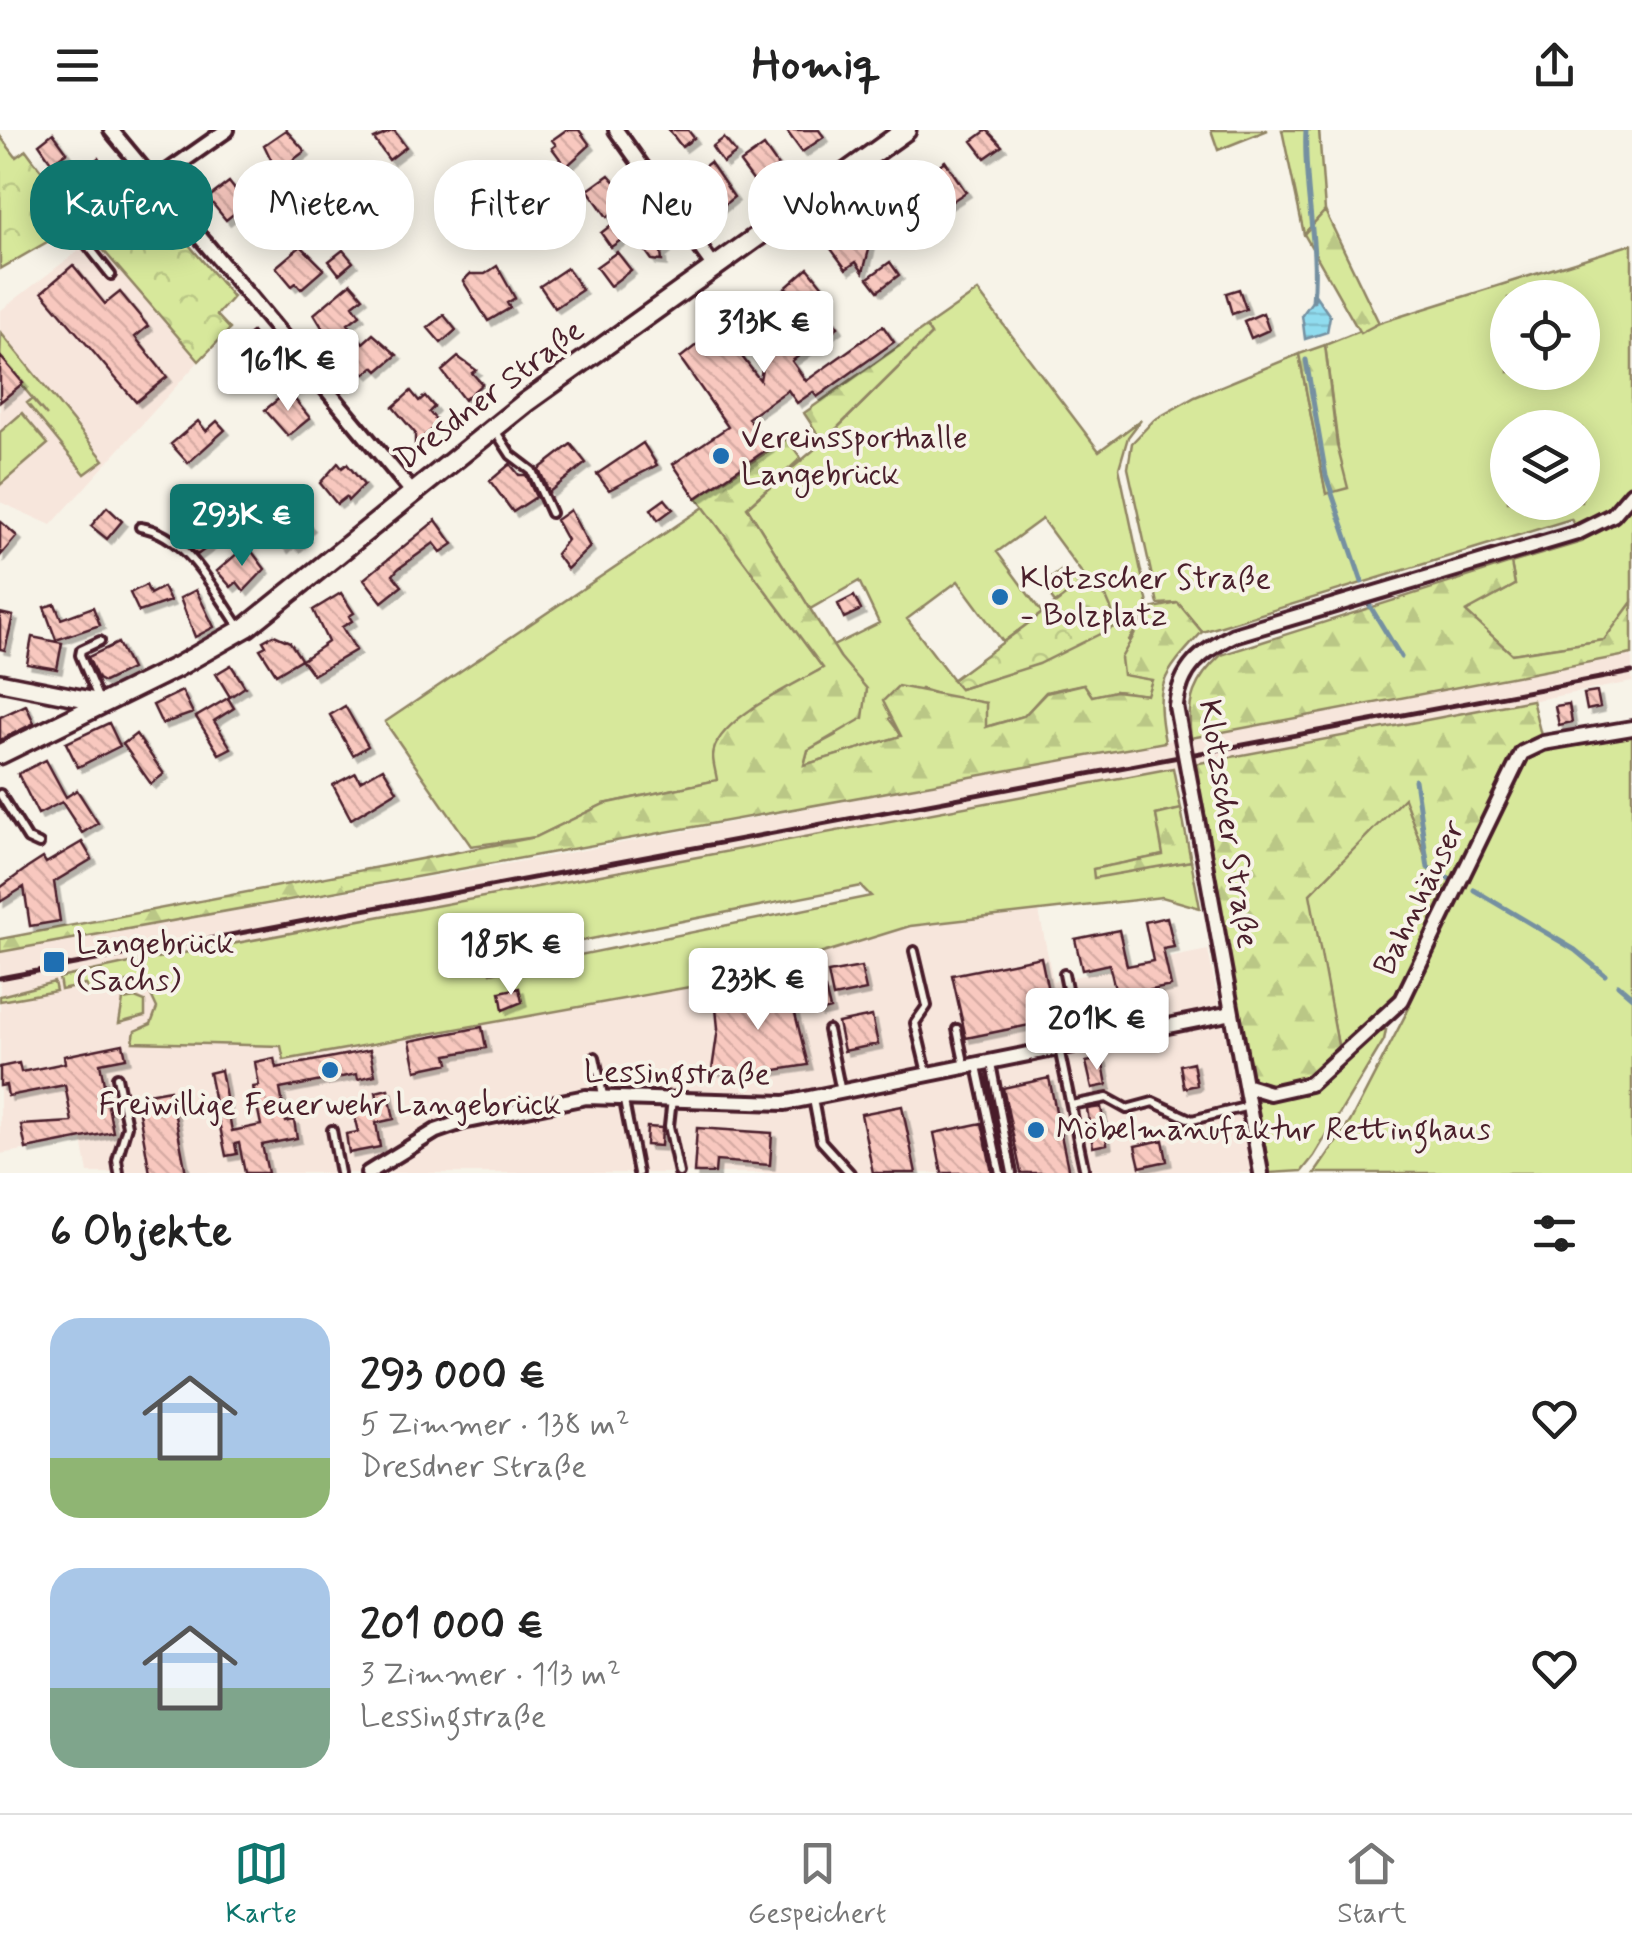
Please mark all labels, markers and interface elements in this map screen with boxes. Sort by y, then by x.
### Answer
text: Homiq [752,36,880,95]
icon: menu [50,38,105,93]
icon: share [1527,38,1582,93]
chip: Kaufen [30,160,213,250]
chip: Mieten [233,160,414,250]
chip: Filter [434,160,586,250]
chip: Neu [606,160,728,250]
chip: Wohnung [748,160,956,250]
map controls [1490,280,1600,520]
button: locate [1490,280,1600,390]
pin: 313K € [683,291,845,376]
text: 313K € [717,302,811,344]
street label: Dresdner Straße [387,310,593,480]
pin: 161K € [207,329,369,414]
text: 161K € [240,340,336,382]
button: layers [1490,410,1600,520]
place label: Vereinssporthalle Langebrück [741,417,968,498]
marker: Vereinssporthalle Langebrück [710,445,732,467]
pin: 293K € [161,484,323,569]
text: 293K € [192,495,292,537]
place label: Klotzscher Straße - Bolzplatz [1020,558,1271,637]
marker: Klotzscher Straße - Bolzplatz [989,586,1011,608]
street label: Klotzscher Straße [1188,697,1268,951]
street label: Bahnhäuser [1364,813,1476,983]
pin: 185K € [430,913,592,998]
place label: Langebrück (Sachs) [76,923,235,1002]
text: 185K € [460,924,562,966]
pin: 233K € [677,948,839,1033]
marker: Langebrück (Sachs) [41,949,67,975]
text: 233K € [711,959,805,1001]
pin: 201K € [1016,988,1178,1073]
text: 201K € [1048,999,1146,1041]
street label: Lessingstraße [583,1051,770,1100]
marker: Freiwillige Feuerwehr Langebrück [319,1059,341,1081]
place label: Freiwillige Feuerwehr Langebrück [99,1084,561,1126]
place label: Möbelmanufaktur Rettinghaus [1056,1109,1491,1154]
marker: Möbelmanufaktur Rettinghaus [1025,1119,1047,1141]
text: 6 Objekte [50,1206,232,1261]
icon: filters [1527,1206,1582,1261]
text: 293 000 € [360,1349,546,1404]
icon: home [130,1358,250,1478]
icon: heart [1527,1391,1582,1446]
text: 5 Zimmer · 138 m² [360,1404,630,1446]
text: Dresdner Straße [360,1446,587,1488]
text: 201 000 € [360,1599,544,1654]
icon: home [130,1608,250,1728]
icon: heart [1527,1641,1582,1696]
text: 3 Zimmer · 113 m² [360,1654,621,1696]
text: Lessingstraße [360,1696,546,1738]
tab: Karte [225,1836,297,1933]
tab: Gespeichert [748,1836,886,1933]
tab: Start [1337,1836,1407,1933]

